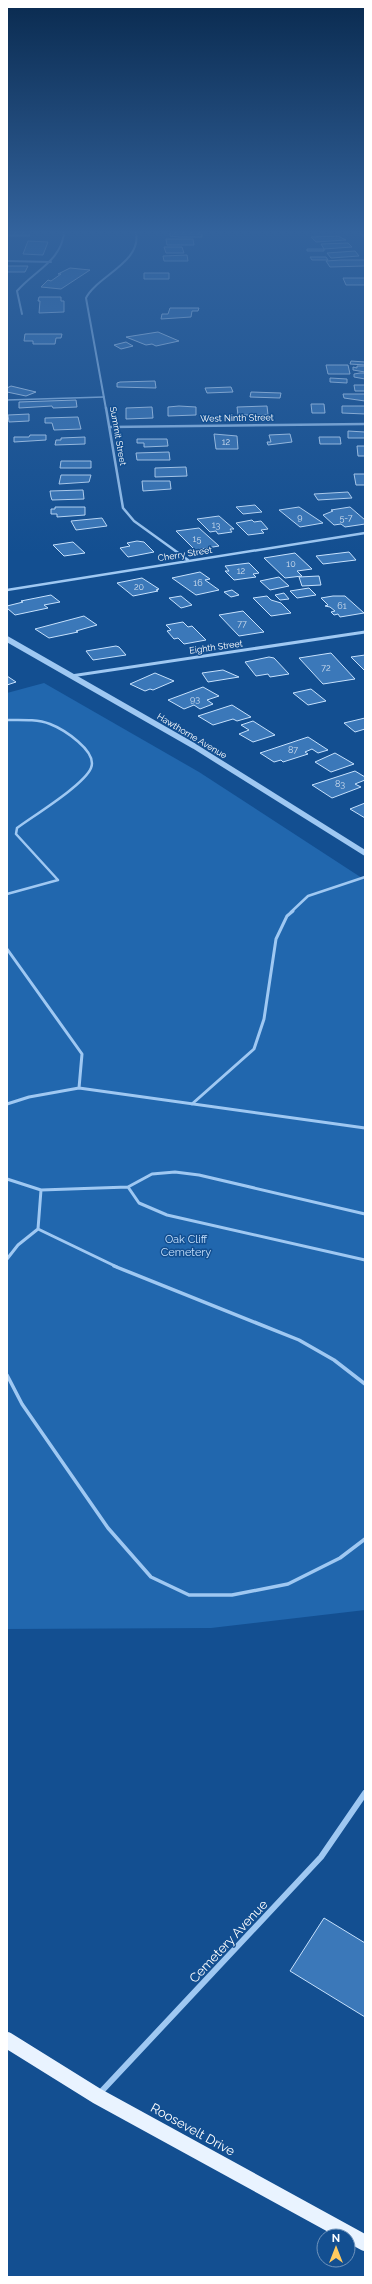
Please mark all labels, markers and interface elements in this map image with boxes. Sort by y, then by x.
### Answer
street label: Summit Street [108,406,128,466]
street label: West Ninth Street [200,412,274,424]
house number: 12 [222,437,231,447]
house number: 9 [297,512,303,522]
house number: 5-7 [339,513,353,523]
house number: 13 [212,520,221,530]
house number: 15 [193,534,201,544]
street label: Cherry Street [157,545,213,563]
house number: 10 [286,559,296,569]
house number: 12 [237,566,246,576]
house number: 16 [193,578,203,588]
house number: 20 [134,582,145,592]
house number: 61 [337,601,347,611]
house number: 77 [237,619,247,629]
street label: Eighth Street [189,638,243,656]
house number: 72 [321,663,331,673]
house number: 93 [190,694,200,704]
street label: Hawthorne Avenue [155,711,229,761]
house number: 87 [288,745,298,755]
house number: 83 [335,779,345,789]
park label: Oak Cliff Cemetery [161,1233,211,1259]
street label: Cemetery Avenue [186,1897,271,1986]
street label: Roosevelt Drive [148,2100,238,2159]
north arrow [316,2228,356,2268]
text: N [332,2232,340,2245]

